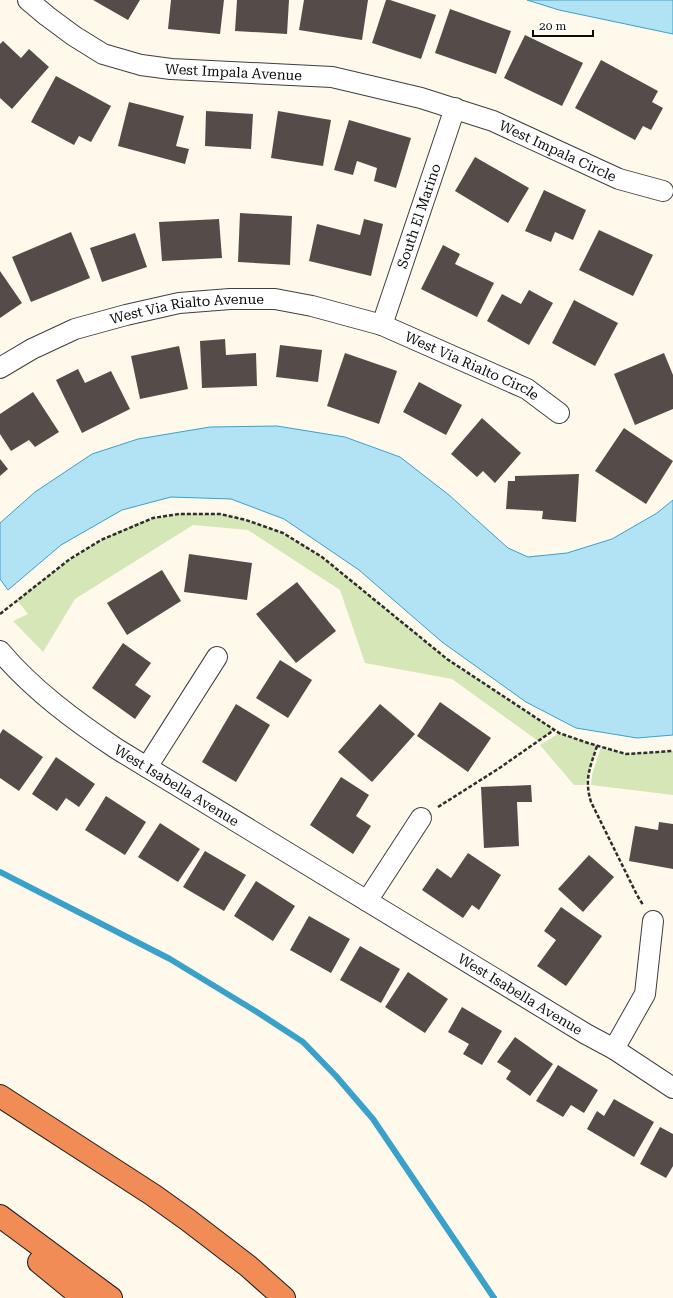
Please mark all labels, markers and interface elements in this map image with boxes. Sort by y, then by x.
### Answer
scale bar [533,12,593,38]
text: 20 m [539,19,566,33]
street label: West Impala Avenue [165,61,303,84]
street label: West Impala Circle [497,117,619,185]
street label: South El Marino [394,161,444,271]
street label: West Via Rialto Avenue [108,291,264,327]
street label: West Via Rialto Circle [403,328,543,403]
street label: West Isabella Avenue [112,741,242,829]
street label: West Isabella Avenue [455,950,586,1038]

